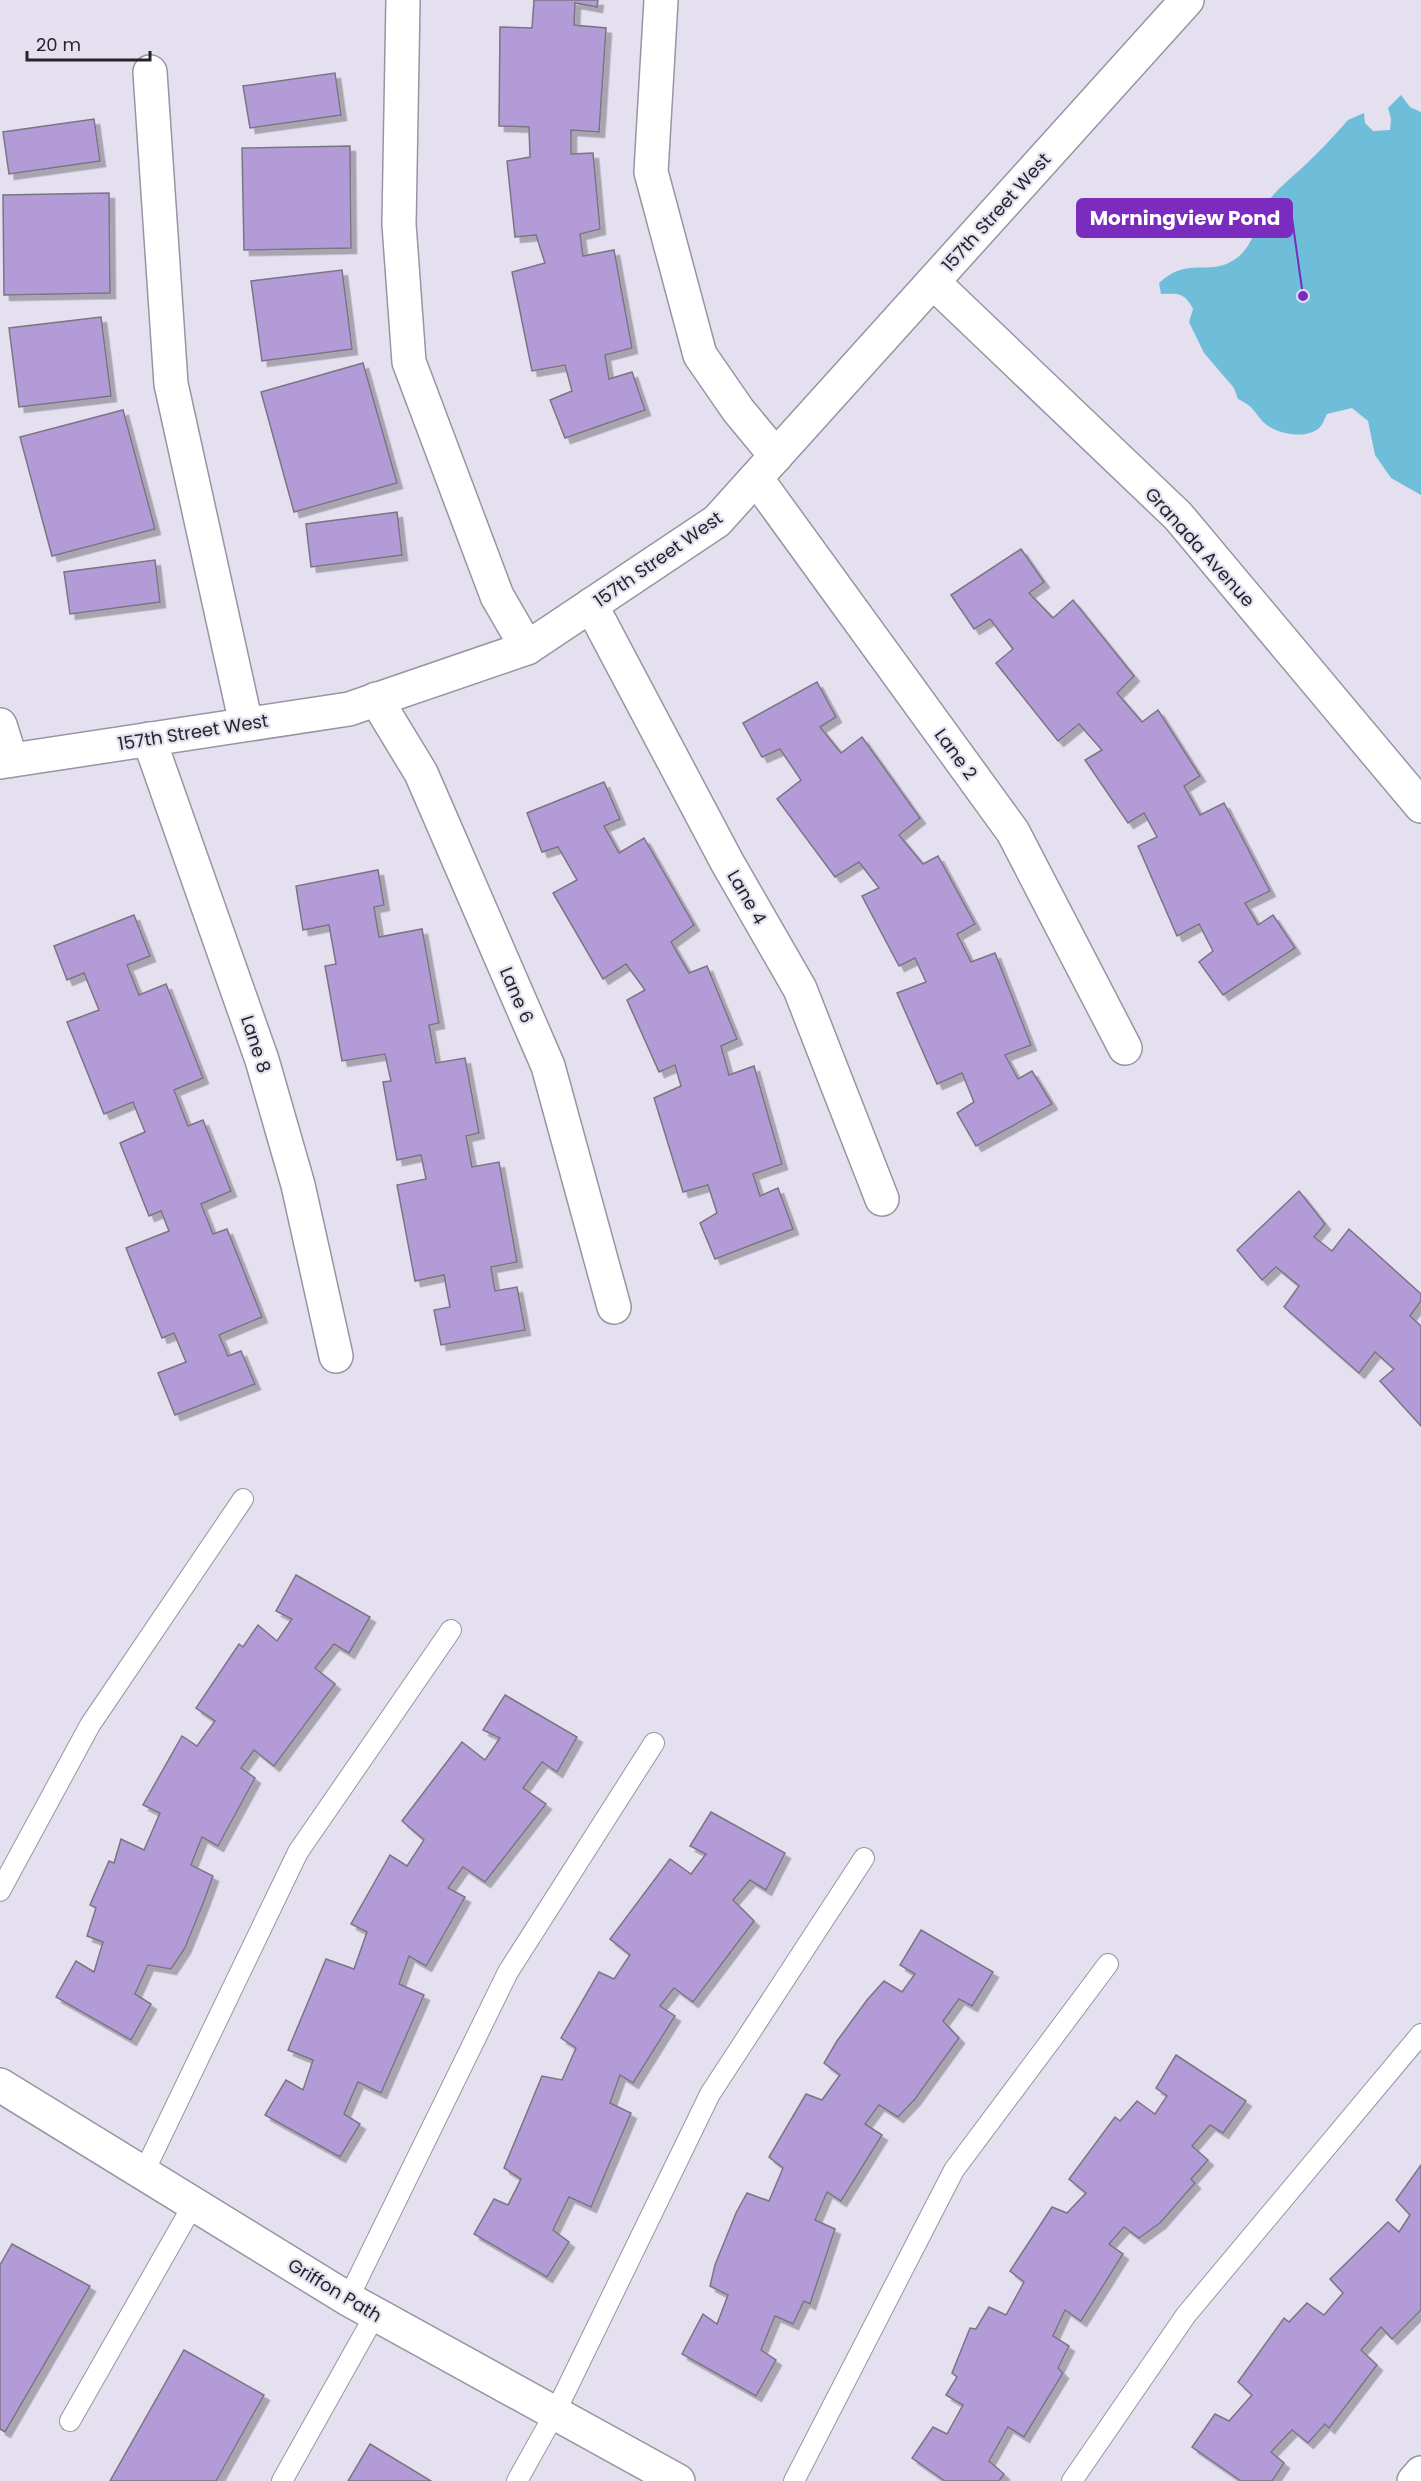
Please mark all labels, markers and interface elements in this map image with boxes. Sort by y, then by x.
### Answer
scale bar [27,24,150,62]
text: 20 m [36,32,81,57]
street label: 157th Street West [936,147,1056,277]
callout: Morningview Pond [1077,199,1292,237]
text: Morningview Pond [1090,204,1280,232]
street label: Granada Avenue [1139,482,1261,612]
street label: 157th Street West [589,505,727,613]
street label: 157th Street West [116,708,270,756]
street label: Lane 2 [929,723,983,785]
street label: Lane 4 [721,865,773,929]
street label: Lane 6 [494,963,540,1027]
street label: Lane 8 [235,1012,277,1076]
street label: Griffon Path [283,2252,387,2328]

